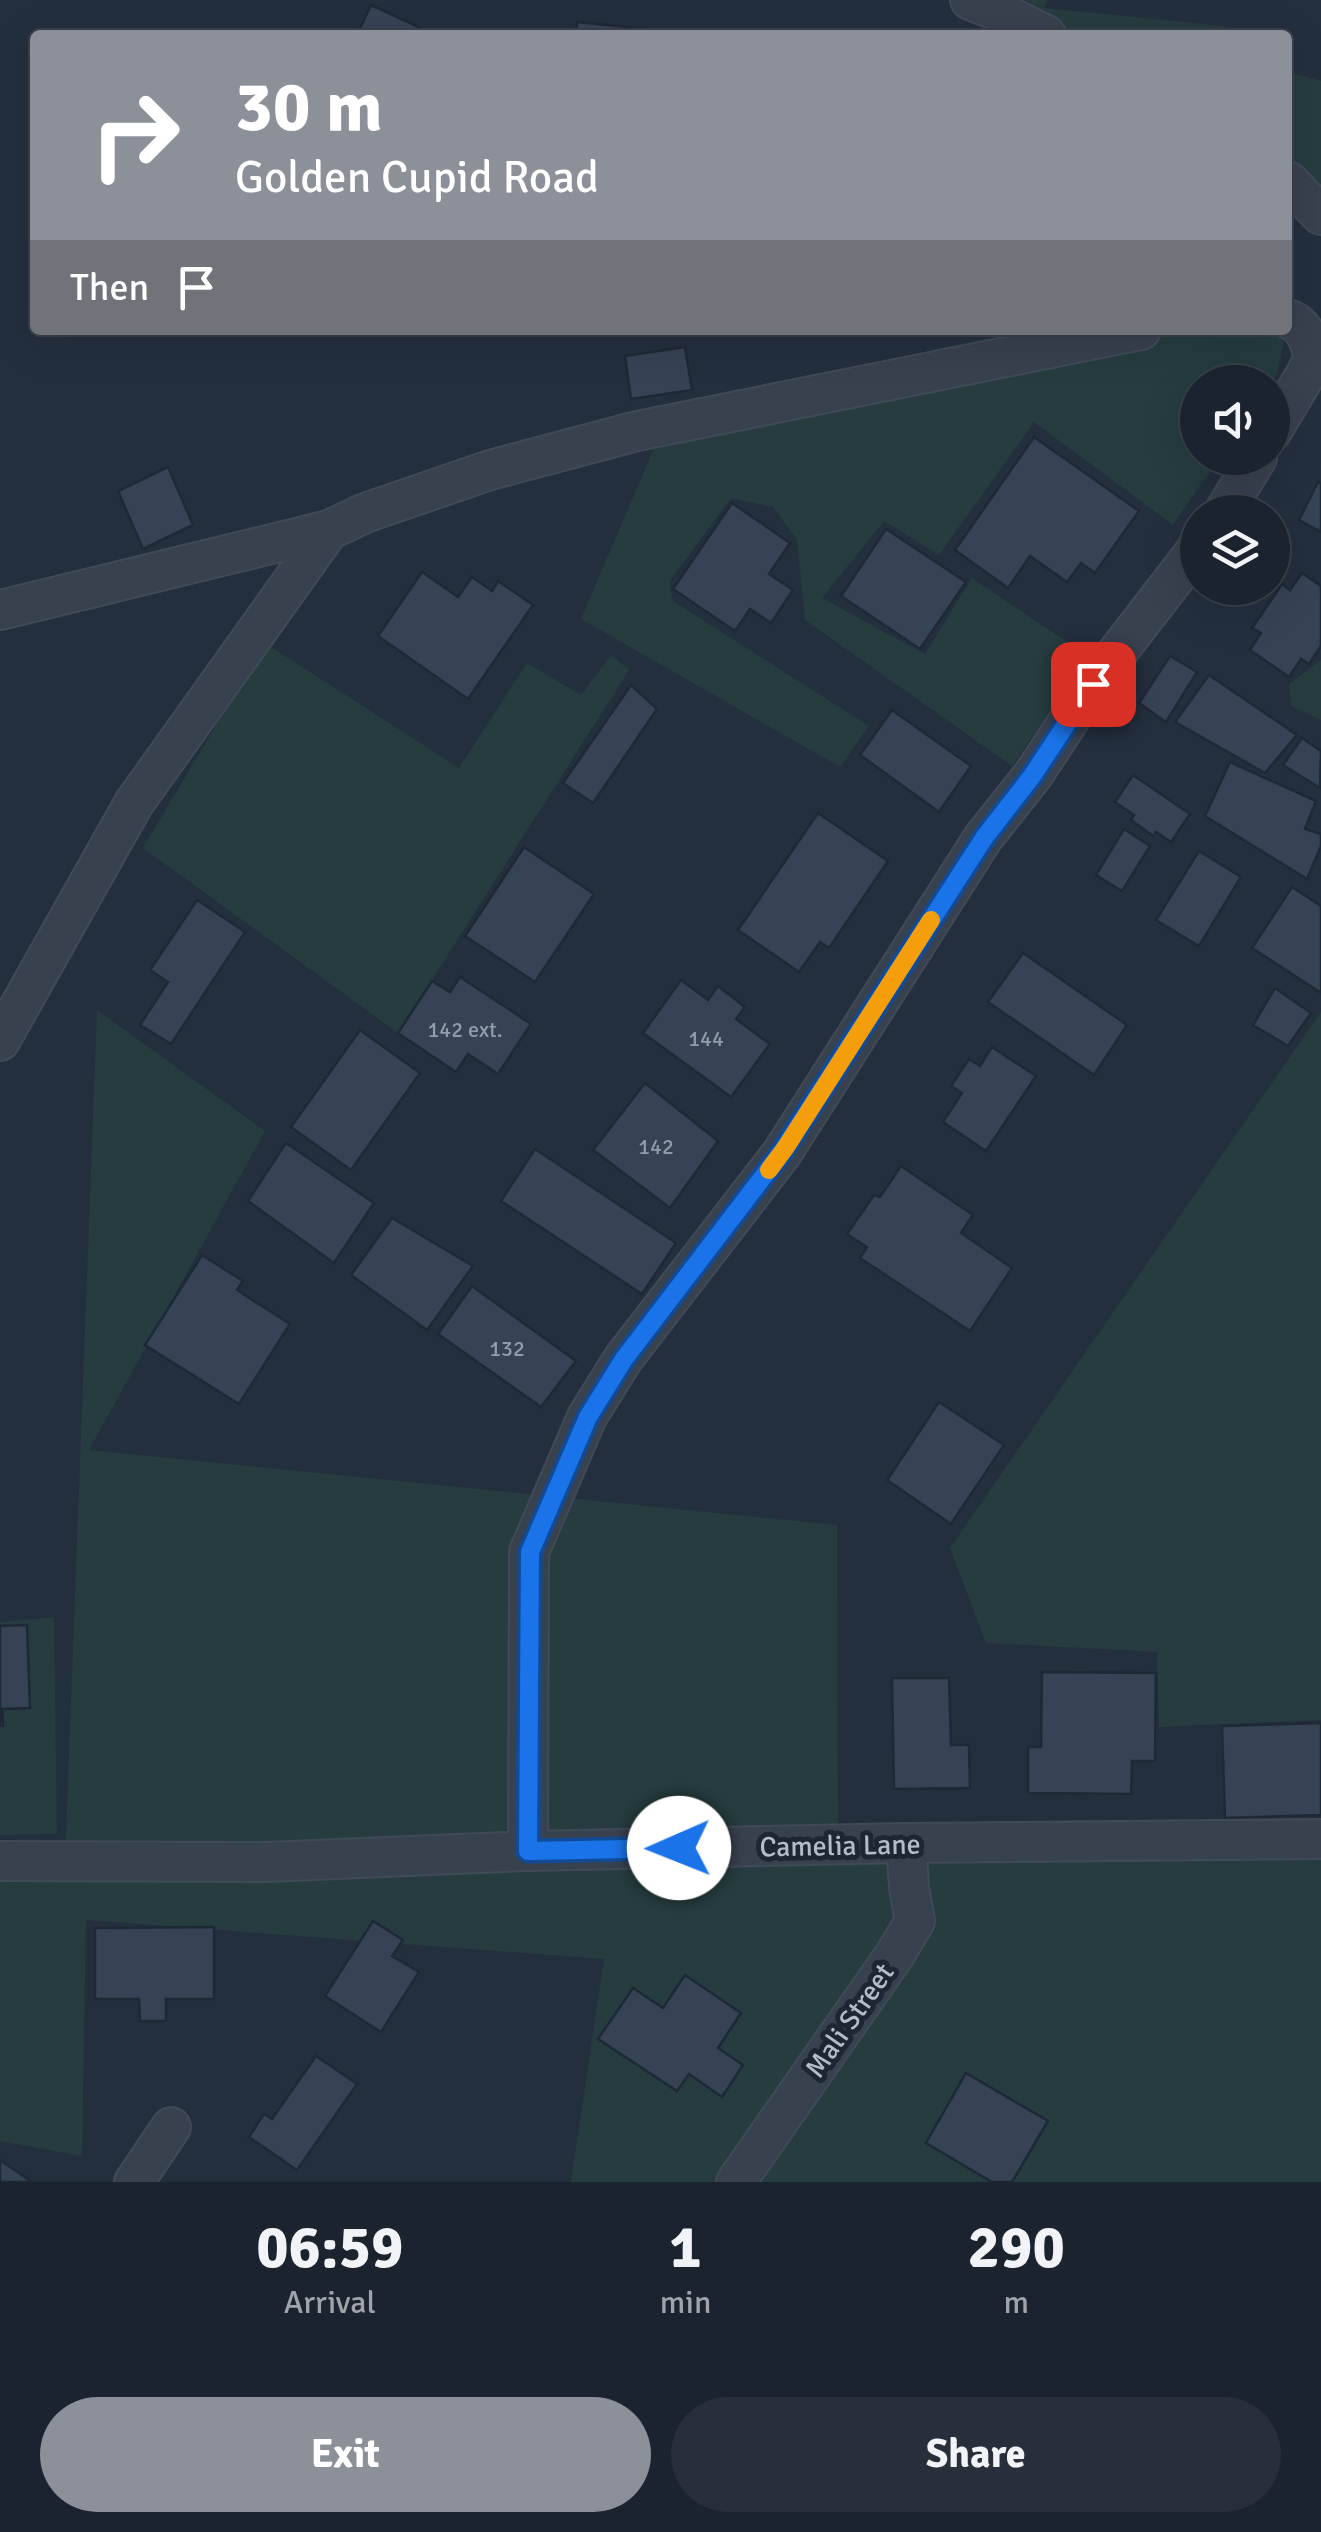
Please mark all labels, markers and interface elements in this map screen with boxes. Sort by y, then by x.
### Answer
text: 30 m [235,64,383,150]
icon: right [70,70,200,200]
text: Golden Cupid Road [235,150,599,205]
icon: arrive [169,260,224,315]
text: Then [70,264,149,311]
map controls [1180,365,1290,605]
button: sound [1180,365,1290,475]
button: layers [1180,495,1290,605]
pin [1051,642,1136,727]
icon: arrive [1066,657,1121,712]
house number: 142 ext. [427,1016,503,1043]
house number: 144 [688,1025,724,1052]
house number: 142 [638,1133,674,1160]
house number: 132 [489,1335,525,1362]
position arrow [627,1796,731,1900]
street label: Camelia Lane [759,1828,921,1864]
street label: Mali Street [798,1957,902,2084]
text: 06:59 [256,2211,404,2285]
text: 1 [669,2211,702,2285]
text: 290 [968,2211,1065,2285]
text: Arrival [284,2283,376,2322]
text: min [660,2283,711,2322]
text: m [1003,2283,1029,2322]
button: Exit [40,2397,651,2512]
button: Share [671,2397,1281,2512]

